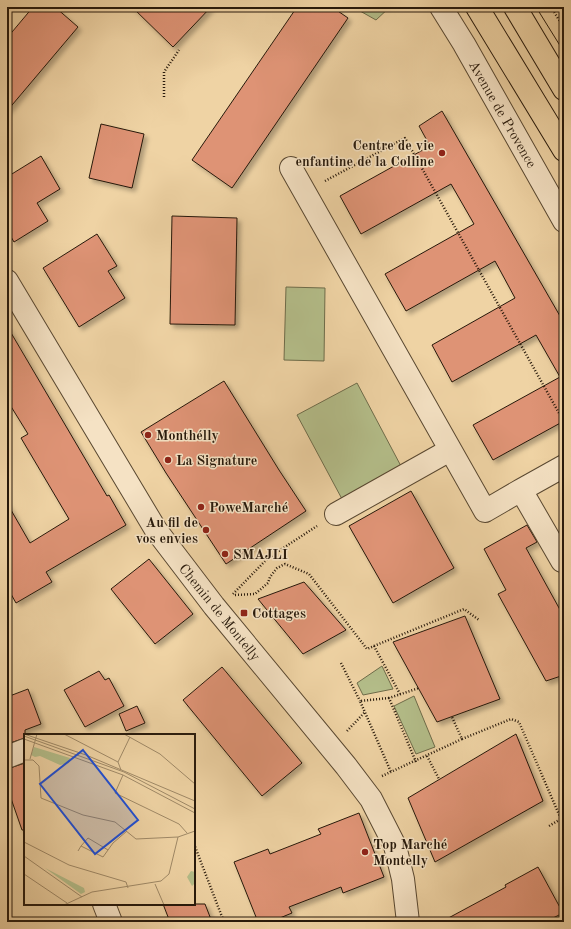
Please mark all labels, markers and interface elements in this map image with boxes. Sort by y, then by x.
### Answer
street label: Avenue de Provence [466,59,538,170]
place label: Centre de vie enfantine de la Colline [295,139,434,169]
marker: Centre de vie enfantine de la Colline [437,148,447,158]
place label: Monthélly [156,429,219,443]
marker: Monthélly [143,430,153,440]
place label: La Signature [176,454,257,468]
marker: La Signature [163,455,173,465]
place label: PoweMarché [209,501,288,515]
marker: PoweMarché [196,502,206,512]
place label: Au fil de vos envies [136,516,198,546]
marker: Au fil de vos envies [201,525,211,535]
place label: SMAJLI [233,548,288,562]
marker: SMAJLI [220,549,230,559]
street label: Chemin de Montelly [176,562,263,664]
place label: Cottages [252,607,306,621]
marker: Cottages [239,608,249,618]
inset map [24,734,195,905]
place label: Top Marché Montelly [373,838,447,868]
marker: Top Marché Montelly [360,847,370,857]

